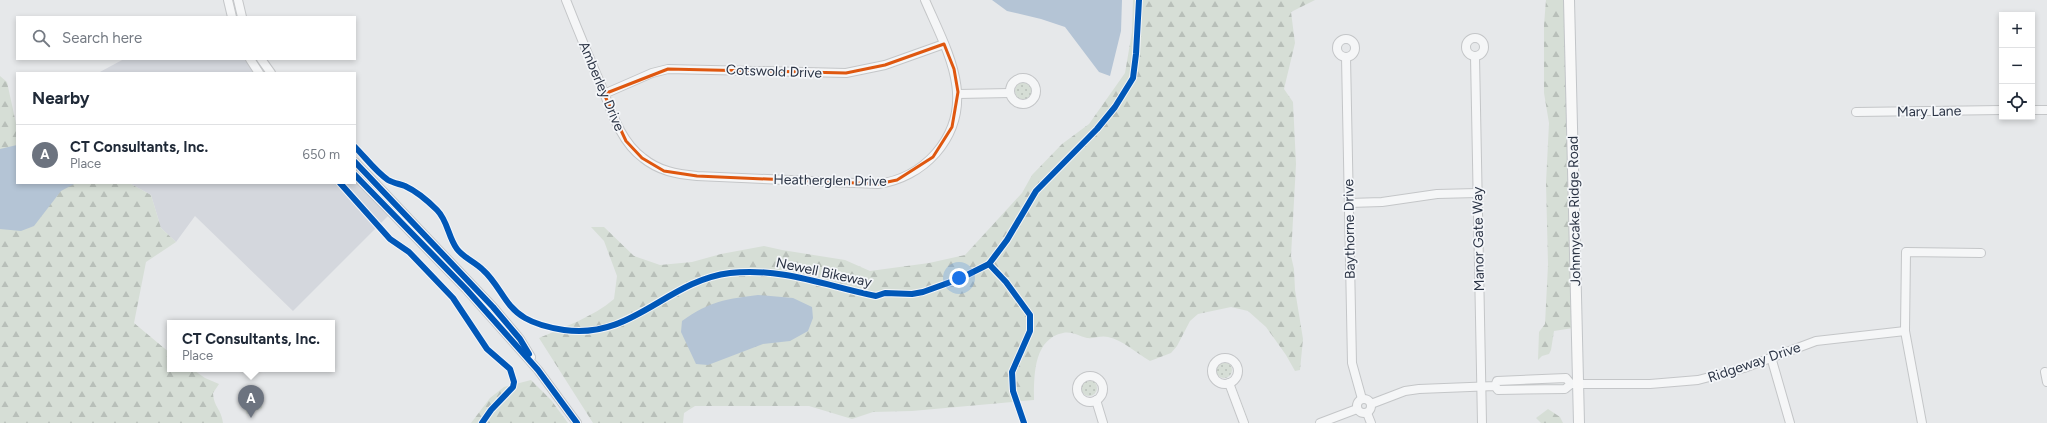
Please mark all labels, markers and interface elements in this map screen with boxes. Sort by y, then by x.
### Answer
map controls [1999,12,2035,120]
button: + [1999,12,2035,48]
search box [16,16,356,60]
icon: search [30,27,52,49]
text: Search here [62,29,142,47]
street label: Amberley Drive [575,39,628,134]
button: − [1999,48,2035,84]
street label: Cotswold Drive [726,61,823,82]
button: locate [1999,84,2035,120]
text: Nearby [32,88,90,108]
street label: Mary Lane [1897,102,1962,121]
street label: Johnnycake Ridge Road [1565,136,1584,286]
text: CT Consultants, Inc. [70,138,208,156]
text: A [40,147,50,162]
text: 650 m [303,147,340,162]
text: Place [70,156,101,171]
street label: Heatherglen Drive [773,171,887,190]
street label: Baythorne Drive [1340,178,1359,279]
street label: Manor Gate Way [1469,186,1488,291]
street label: Newell Bikeway [774,254,874,291]
your location [949,268,969,288]
popup [167,320,335,372]
text: CT Consultants, Inc. [182,330,320,348]
street label: Ridgeway Drive [1706,339,1803,386]
text: Place [182,348,213,363]
pin: A [238,385,264,418]

